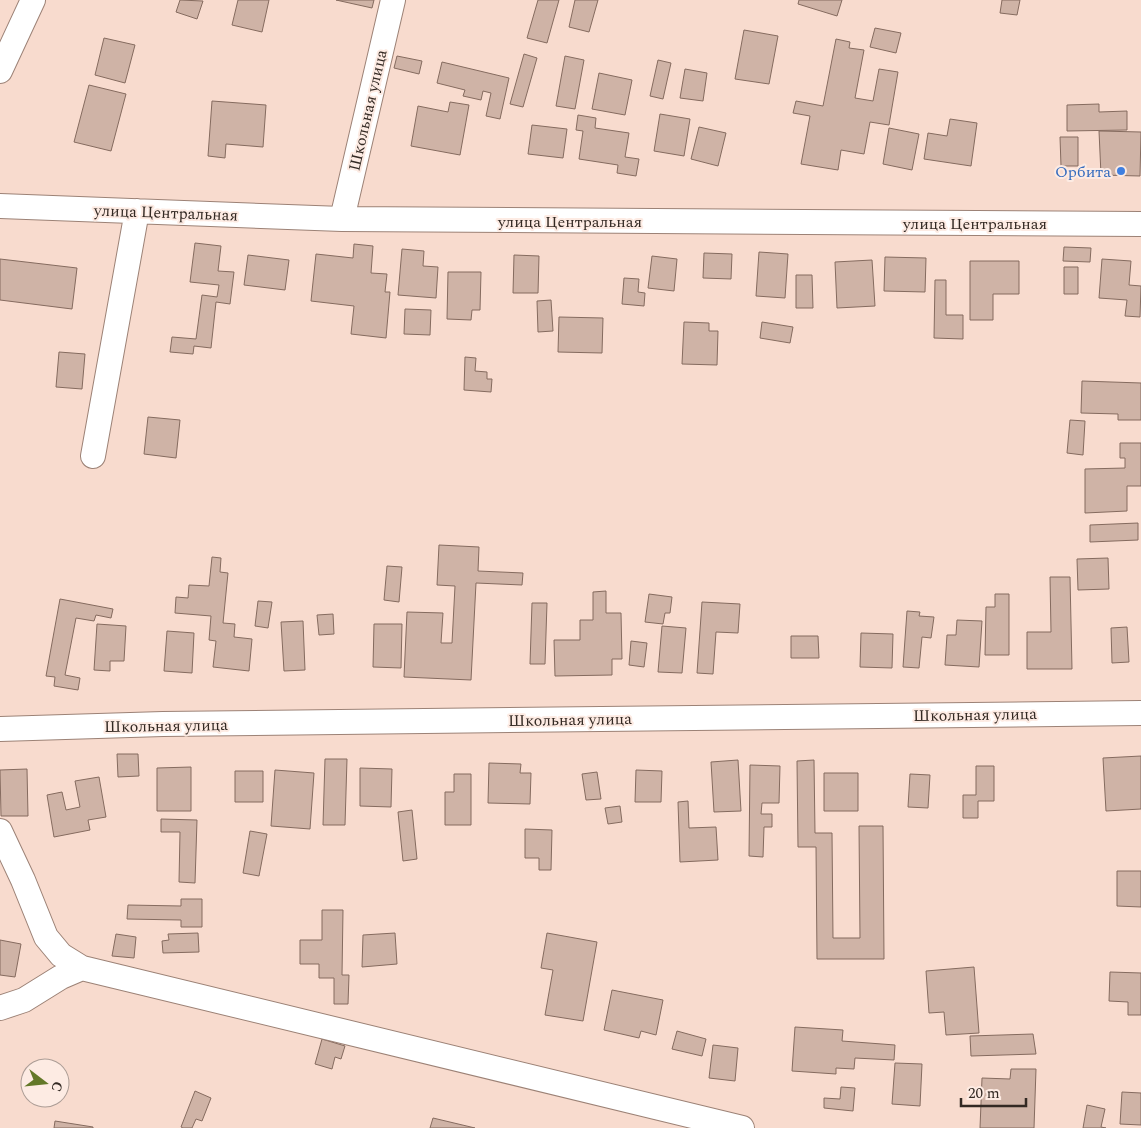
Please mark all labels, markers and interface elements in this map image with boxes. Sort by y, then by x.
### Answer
street label: Школьная улица [342,47,394,173]
place label: Орбита [1055,160,1111,184]
marker: Орбита [1115,165,1127,177]
street label: улица Центральная [92,198,238,228]
street label: улица Центральная [497,210,642,234]
street label: улица Центральная [902,212,1047,236]
street label: Школьная улица [913,702,1037,728]
street label: Школьная улица [508,707,632,733]
street label: Школьная улица [104,713,228,739]
north arrow [20,1058,70,1108]
scale bar [961,1076,1026,1108]
text: С [46,1079,68,1094]
text: 20 m [968,1082,1000,1105]

